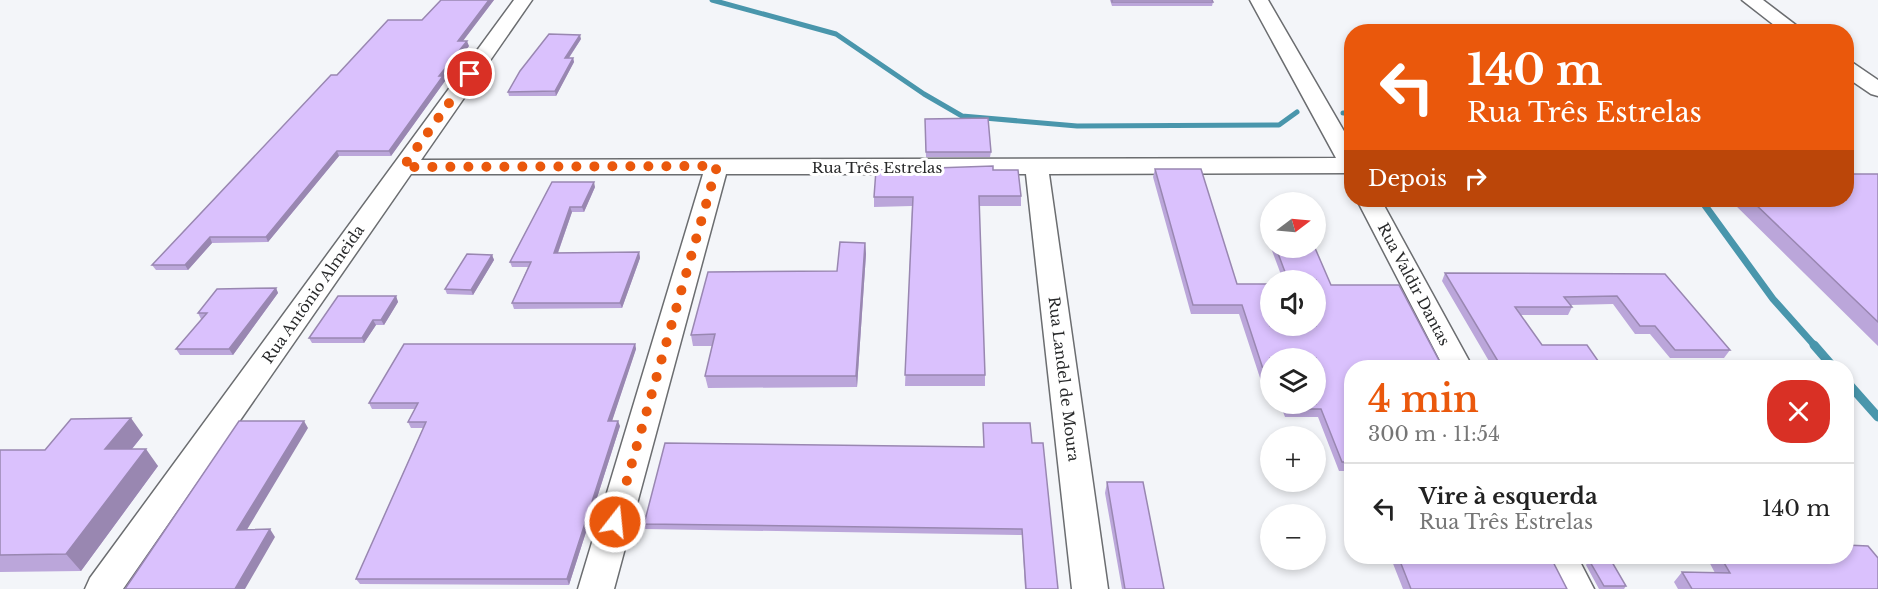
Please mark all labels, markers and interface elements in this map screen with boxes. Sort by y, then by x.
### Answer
text: 140 m [1467,44,1603,96]
pin [444,48,495,99]
icon: left [1368,48,1446,126]
icon: arrive [453,57,486,90]
text: Rua Três Estrelas [1467,96,1702,129]
street label: Rua Três Estrelas [812,158,942,177]
icon: right [1459,162,1492,195]
text: Depois [1368,165,1447,192]
north arrow [1260,192,1326,258]
map controls [1260,192,1326,570]
street label: Rua Valdir Dantas [1374,219,1454,349]
street label: Rua Antônio Almeida [258,220,368,367]
button: sound [1260,270,1326,336]
street label: Rua Landel de Moura [1044,295,1084,463]
button: layers [1260,348,1326,414]
text: 4 min [1368,377,1479,422]
button: close [1767,380,1830,443]
text: 300 m · 11:54 [1368,422,1500,446]
button: + [1260,426,1326,492]
text: Vire à esquerda [1419,483,1598,510]
position arrow [583,490,647,554]
icon: left [1368,492,1401,525]
text: 140 m [1762,495,1830,522]
button: − [1260,504,1326,570]
text: Rua Três Estrelas [1419,510,1593,534]

